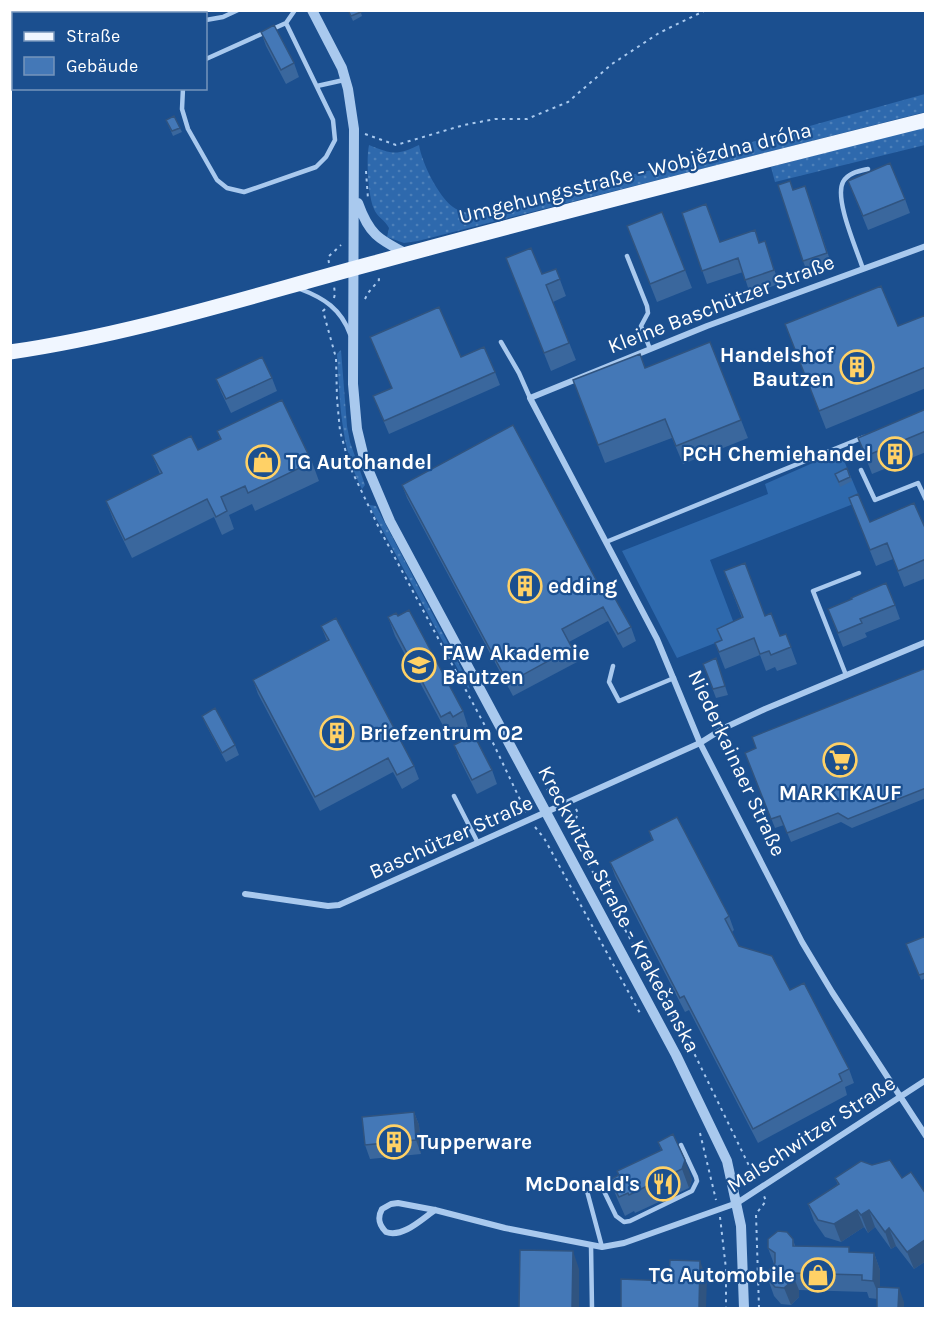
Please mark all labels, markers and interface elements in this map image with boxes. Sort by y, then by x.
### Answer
legend [12,12,207,90]
text: Straße [66,25,120,47]
text: Gebäude [66,55,138,77]
street label: Umgehungsstraße - Wobjězdna dróha [456,117,814,229]
street label: Kleine Baschützer Straße [604,250,838,358]
place label: Handelshof Bautzen [720,343,834,391]
building icon: Handelshof Bautzen [839,349,875,385]
building icon: PCH Chemiehandel [877,436,913,472]
place label: PCH Chemiehandel [682,442,872,466]
shop icon: TG Autohandel [245,444,281,480]
place label: TG Autohandel [286,450,432,474]
building icon: edding [507,568,543,604]
place label: edding [548,574,617,598]
place label: FAW Akademie Bautzen [442,641,590,689]
school or university icon: FAW Akademie Bautzen [401,647,437,683]
street label: Niederkainaer Straße [683,666,791,860]
building icon: Briefzentrum 02 [319,715,355,751]
place label: Briefzentrum 02 [360,721,523,745]
supermarket icon: MARKTKAUF [822,742,858,778]
street label: Kreckwitzer Straße - Krakečanska [533,762,705,1056]
place label: MARKTKAUF [779,781,901,805]
street label: Baschützer Straße [365,790,537,884]
street label: Malschwitzer Straße [722,1071,900,1197]
building icon: Tupperware [376,1124,412,1160]
place label: Tupperware [417,1130,532,1154]
restaurant icon: McDonald's [645,1166,681,1202]
place label: McDonald's [525,1172,640,1196]
shop icon: TG Automobile [800,1257,836,1293]
place label: TG Automobile [649,1263,795,1287]

